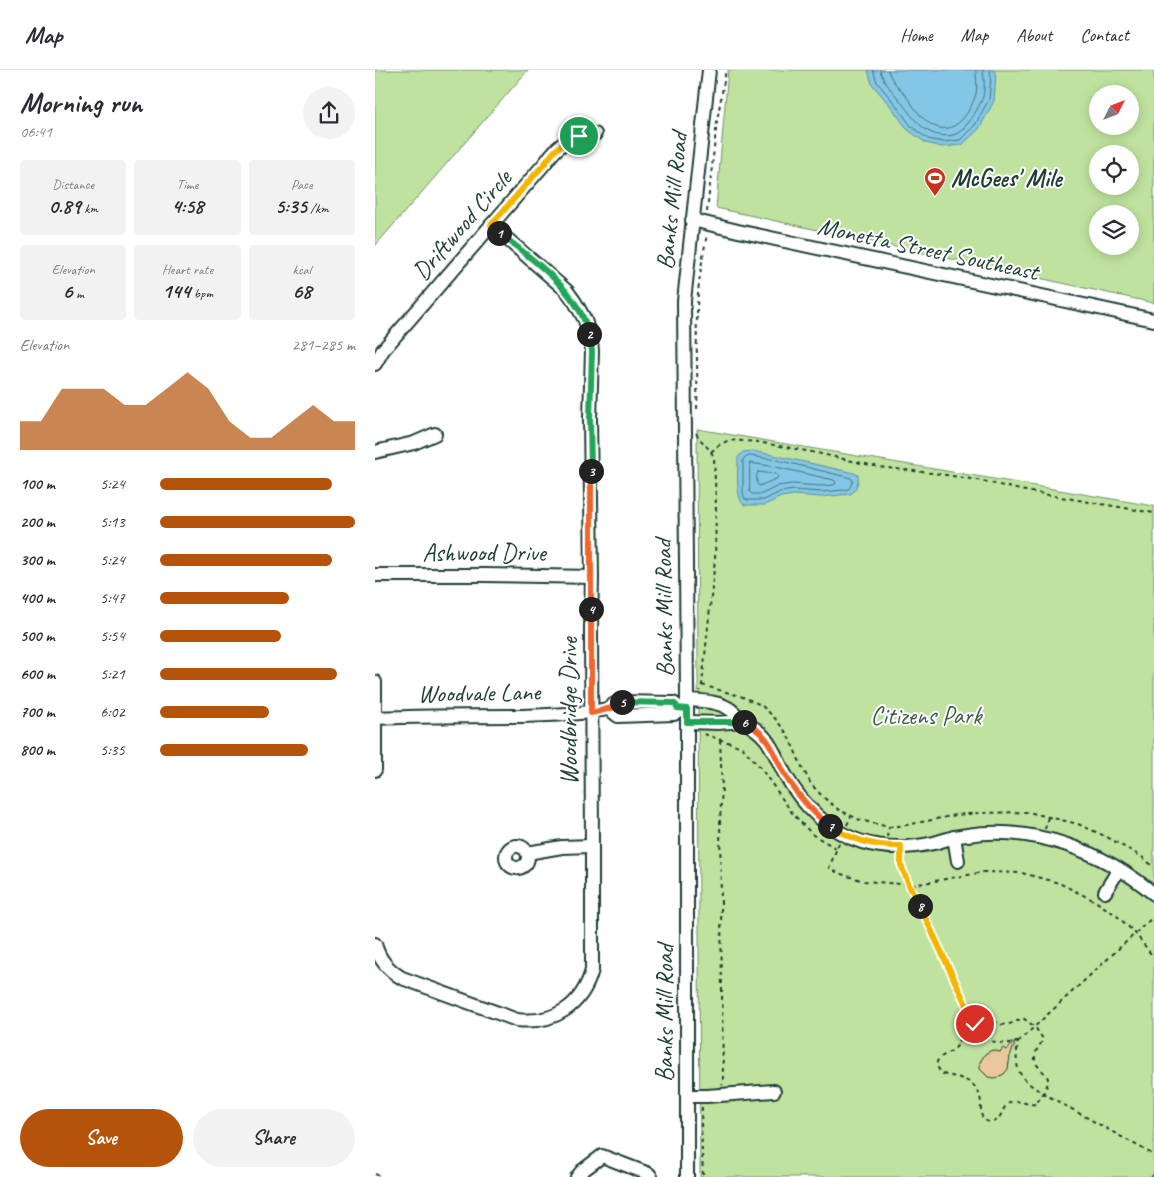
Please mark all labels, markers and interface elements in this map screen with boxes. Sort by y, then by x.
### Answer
text: Map [25,20,62,50]
text: Home [900,24,933,46]
text: Map [961,24,988,46]
text: About [1016,24,1052,46]
text: Contact [1080,24,1129,46]
text: Morning run [20,85,142,120]
north arrow [1089,85,1139,135]
map controls [1089,85,1139,255]
button: share [303,87,355,139]
pin [558,115,600,157]
text: 06:41 [20,122,52,142]
icon: arrive [565,122,593,150]
street label: Banks Mill Road [649,128,695,271]
button: locate [1089,145,1139,195]
street label: Driftwood Circle [405,162,520,287]
place label: McGees' Mile [951,162,1063,194]
sports icon: McGees' Mile [923,166,947,197]
text: Distance [52,176,94,193]
text: Time [177,176,198,193]
text: Pace [291,176,313,193]
text: 0.89 [48,193,81,219]
text: 4:58 [171,193,204,219]
text: 5:35 [275,193,307,219]
text: km [81,200,98,217]
text: /km [307,200,329,217]
button: layers [1089,205,1139,255]
street label: Monetta Street Southeast [815,210,1044,289]
pin: 1 [487,220,511,246]
text: 1 [496,225,503,242]
text: Elevation [52,261,95,278]
text: Heart rate [162,261,213,278]
text: kcal [293,261,311,278]
text: 6 [63,278,73,304]
text: 144 [162,278,190,304]
text: 68 [292,278,312,304]
text: m [73,285,84,302]
text: bpm [190,285,213,302]
pin: 2 [577,322,601,346]
text: 2 [586,326,593,343]
text: Elevation [20,335,69,355]
text: 281–285 m [292,335,355,355]
pin: 3 [579,458,603,484]
text: 3 [588,463,595,480]
text: 100 m [20,474,55,494]
text: 5:24 [100,474,125,494]
text: 200 m [20,512,55,532]
text: 5:13 [100,512,125,532]
street label: Banks Mill Road [647,536,681,677]
street label: Ashwood Drive [422,537,547,569]
text: 300 m [20,550,55,570]
text: 5:24 [100,550,125,570]
text: 400 m [20,588,55,608]
text: 5:47 [100,588,125,608]
pin: 4 [579,596,603,622]
text: 4 [588,601,595,618]
text: 500 m [20,626,54,646]
text: 5:54 [100,626,125,646]
street label: Woodbridge Drive [553,635,585,785]
text: 600 m [20,664,55,684]
text: 5:21 [100,664,125,684]
street label: Woodvale Lane [418,676,542,710]
pin: 5 [609,690,635,714]
text: 5 [619,694,626,711]
park label: Citizens Park [871,700,983,732]
text: 700 m [20,702,55,722]
text: 6:02 [100,702,125,722]
pin: 6 [731,710,757,734]
text: 6 [741,714,748,731]
text: 800 m [20,740,55,760]
text: 5:35 [100,740,125,760]
pin: 7 [817,814,843,838]
text: 7 [827,818,834,835]
pin: 8 [907,894,933,918]
text: 8 [917,898,924,915]
street label: Banks Mill Road [649,941,681,1082]
pin [954,1003,996,1045]
icon: check [961,1010,989,1038]
button: Save [20,1109,183,1167]
button: Share [193,1109,355,1167]

